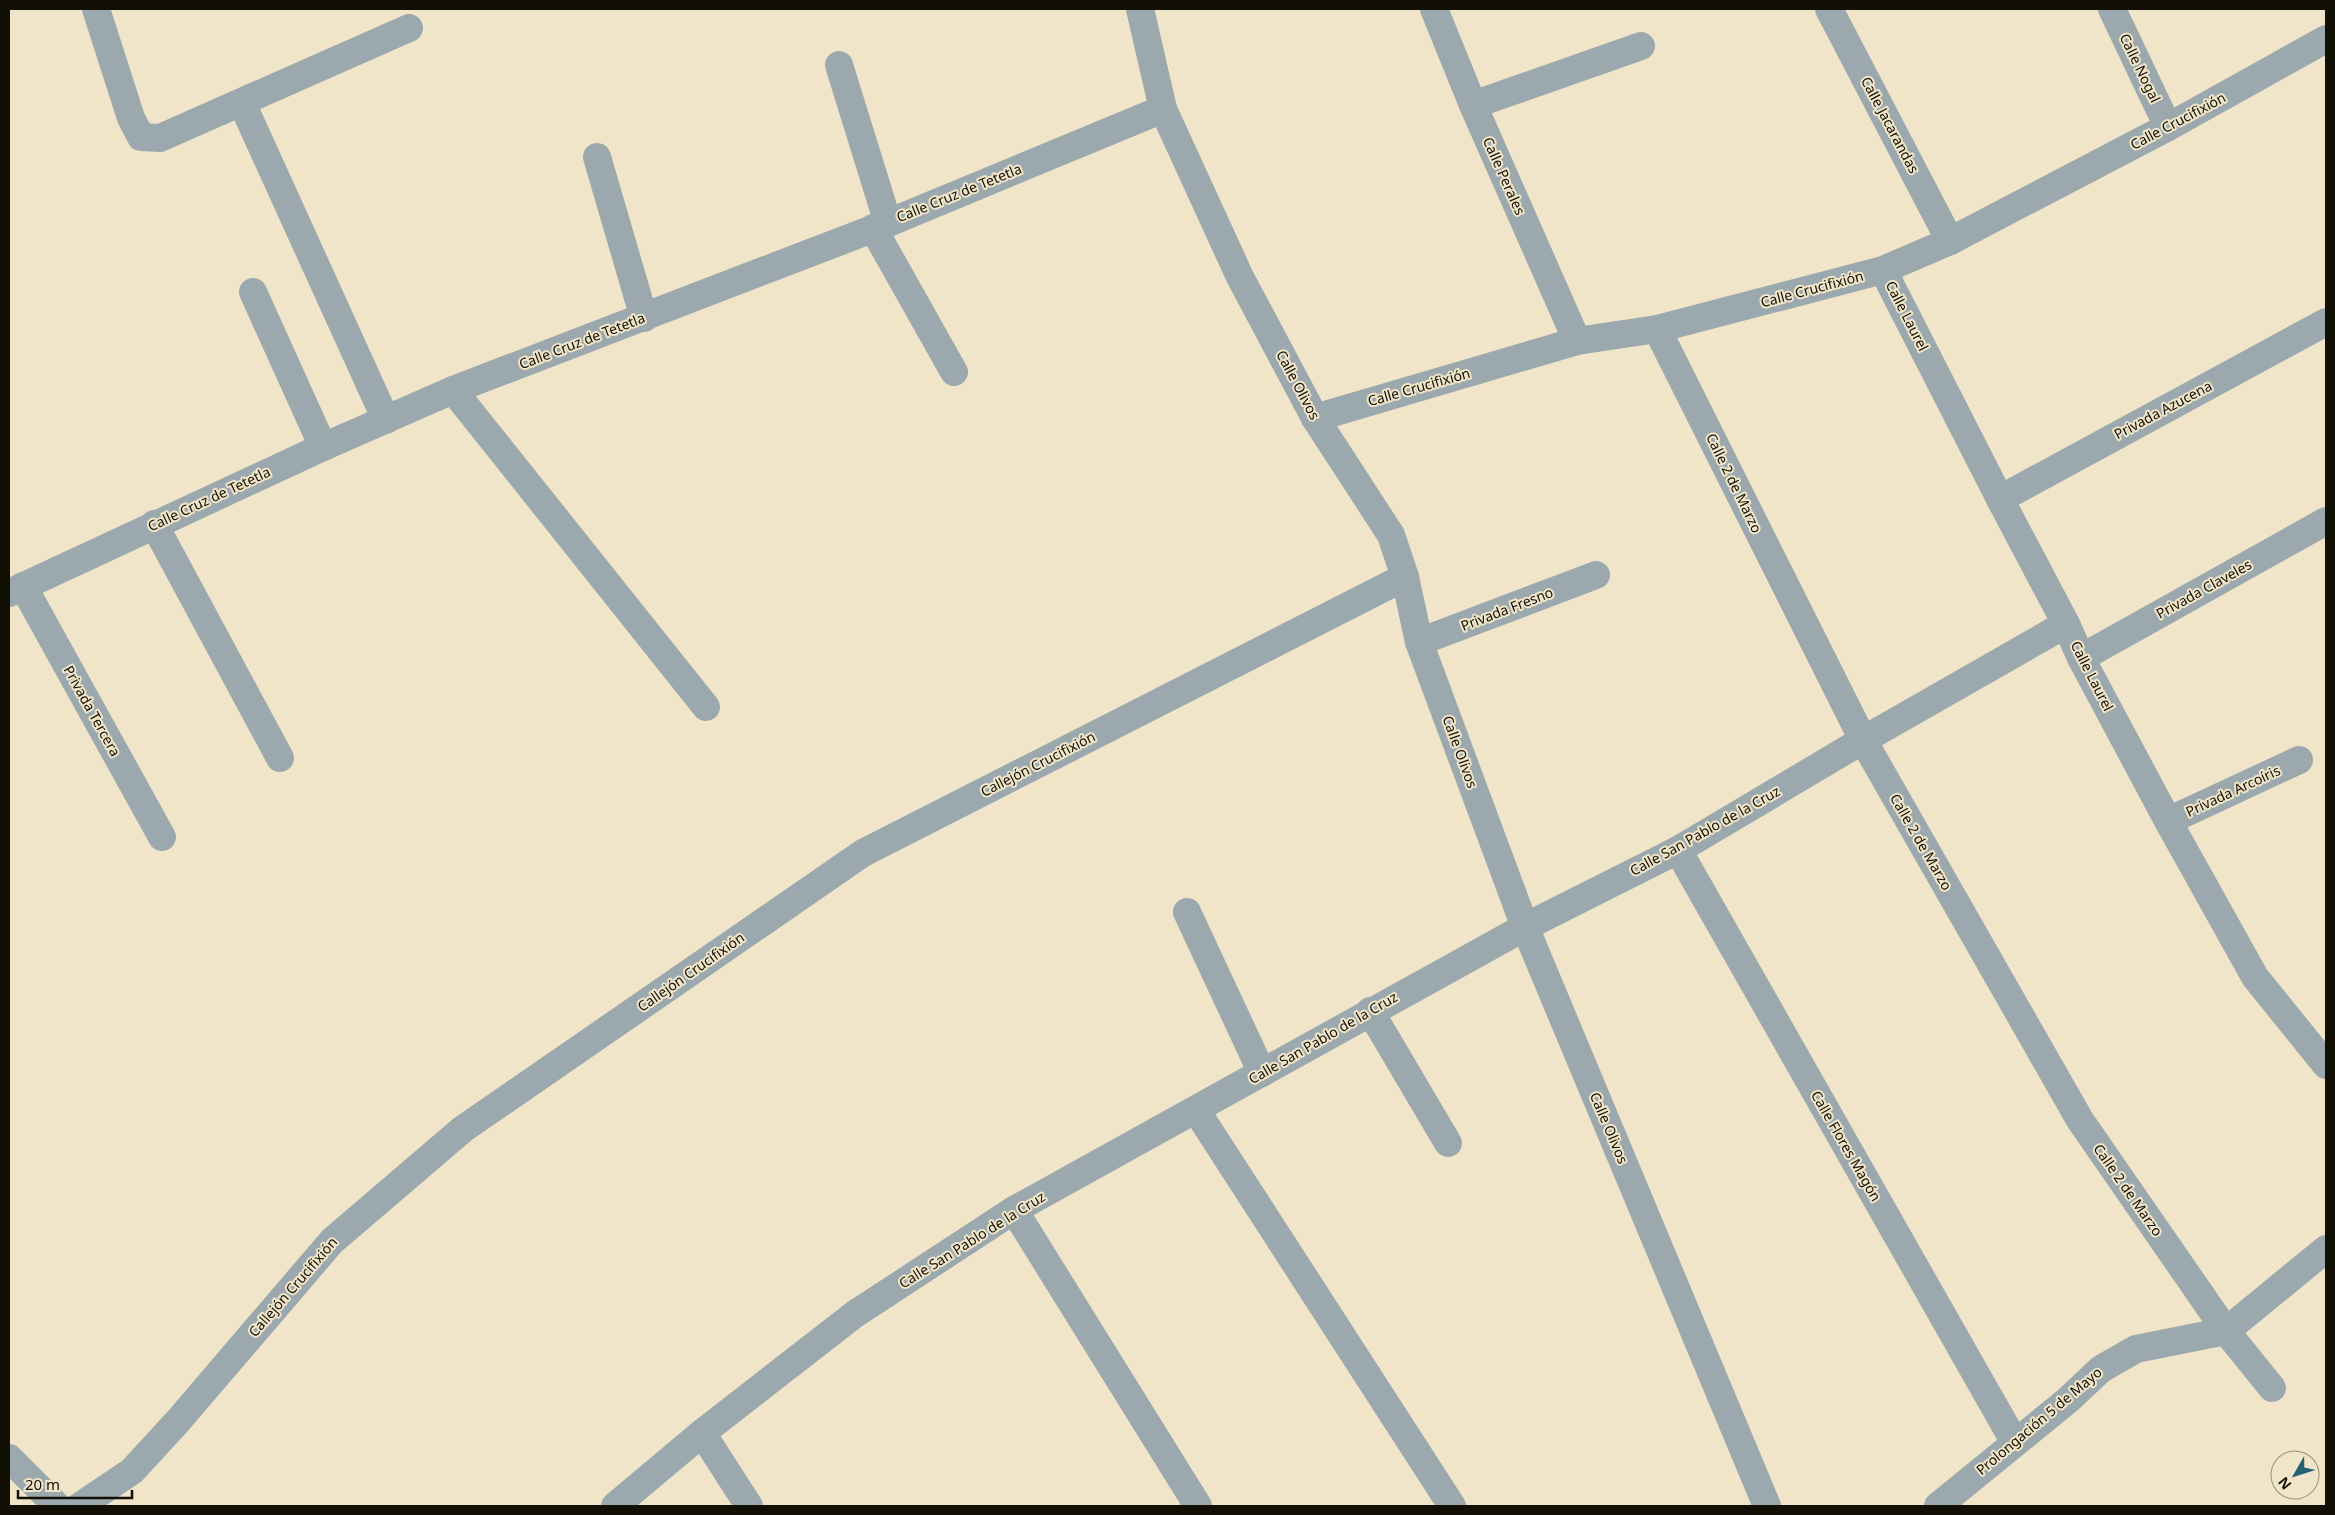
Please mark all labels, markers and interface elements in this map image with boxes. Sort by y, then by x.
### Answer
street label: Calle Nogal [2116,30,2165,105]
street label: Calle Jacarandas [1857,73,1924,177]
street label: Calle Crucifixión [2127,87,2229,154]
street label: Calle Perales [1479,134,1530,218]
street label: Calle Cruz de Tetetla [893,159,1024,226]
street label: Calle Crucifixión [1758,266,1865,311]
street label: Calle Laurel [1882,277,1933,354]
street label: Calle Cruz de Tetetla [516,308,647,373]
street label: Calle Olivos [1272,347,1325,423]
street label: Calle Crucifixión [1365,363,1472,410]
street label: Privada Azucena [2111,376,2215,443]
street label: Calle 2 de Marzo [1702,430,1767,536]
street label: Calle Cruz de Tetetla [144,462,273,535]
street label: Privada Claveles [2153,554,2255,623]
street label: Privada Fresno [1458,582,1556,635]
street label: Calle Laurel [2067,637,2118,714]
street label: Privada Tercera [60,662,125,760]
street label: Calle Olivos [1439,713,1482,791]
street label: Callejón Crucifixión [977,726,1098,801]
street label: Privada Arcoíris [2182,760,2283,821]
street label: Calle San Pablo de la Cruz [1626,781,1784,880]
street label: Calle 2 de Marzo [1886,790,1957,894]
street label: Callejón Crucifixión [633,928,748,1016]
street label: Calle San Pablo de la Cruz [1245,987,1401,1088]
street label: Calle Flores Magón [1807,1087,1886,1205]
street label: Calle Olivos [1586,1089,1633,1167]
street label: Calle 2 de Marzo [2089,1140,2167,1240]
street label: Calle San Pablo de la Cruz [895,1187,1049,1292]
street label: Callejón Crucifixión [244,1233,341,1341]
street label: Prolongación 5 de Mayo [1972,1362,2106,1479]
north arrow [2270,1450,2320,1500]
scale bar [18,1468,131,1500]
text: N [2274,1473,2295,1494]
text: 20 m [25,1474,60,1494]

